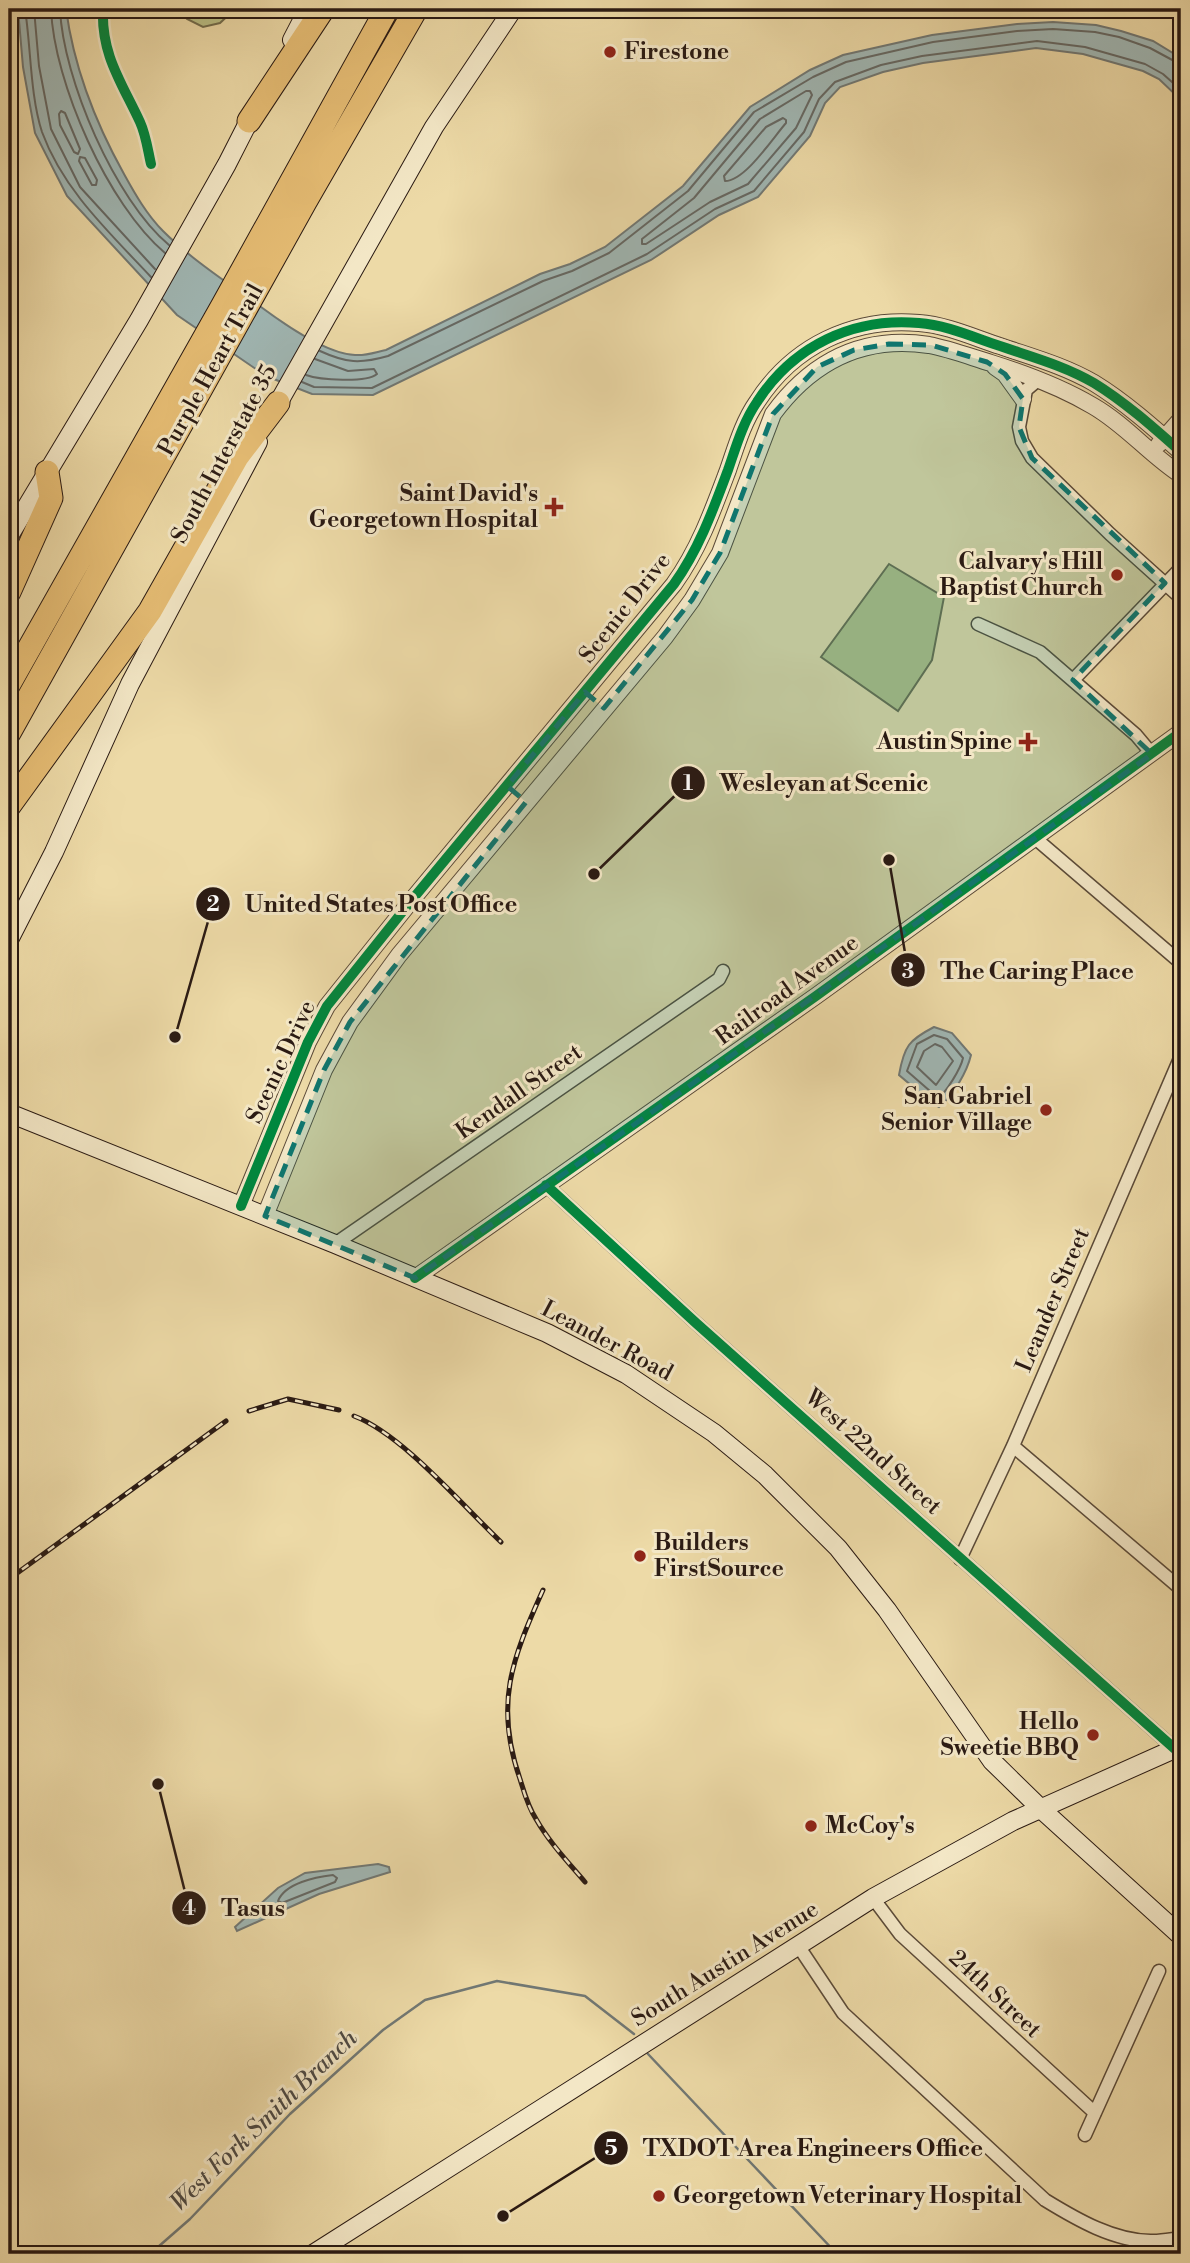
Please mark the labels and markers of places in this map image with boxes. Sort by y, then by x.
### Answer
place label: Firestone [624,38,729,66]
marker: Firestone [602,44,618,60]
place label: Saint David's Georgetown Hospital [309,480,538,534]
marker: Saint David's Georgetown Hospital [544,497,564,517]
place label: Calvary's Hill Baptist Church [939,548,1103,602]
marker: Calvary's Hill Baptist Church [1109,567,1125,583]
place label: Austin Spine [876,728,1012,756]
marker: Austin Spine [1018,732,1038,752]
callout: Wesleyan at Scenic [670,760,942,805]
callout: United States Post Office [195,881,531,926]
callout: The Caring Place [891,948,1148,993]
place label: San Gabriel Senior Village [881,1083,1032,1137]
marker: San Gabriel Senior Village [1038,1102,1054,1118]
place label: Builders FirstSource [654,1529,784,1583]
marker: Builders FirstSource [632,1548,648,1564]
place label: Hello Sweetie BBQ [941,1708,1079,1762]
marker: Hello Sweetie BBQ [1085,1727,1101,1743]
place label: McCoy's [825,1812,915,1840]
marker: McCoy's [803,1818,819,1834]
callout: Tasus [172,1885,299,1930]
callout: TXDOT Area Engineers Office [594,2125,997,2170]
place label: Georgetown Veterinary Hospital [673,2182,1023,2210]
marker: Georgetown Veterinary Hospital [651,2188,667,2204]

